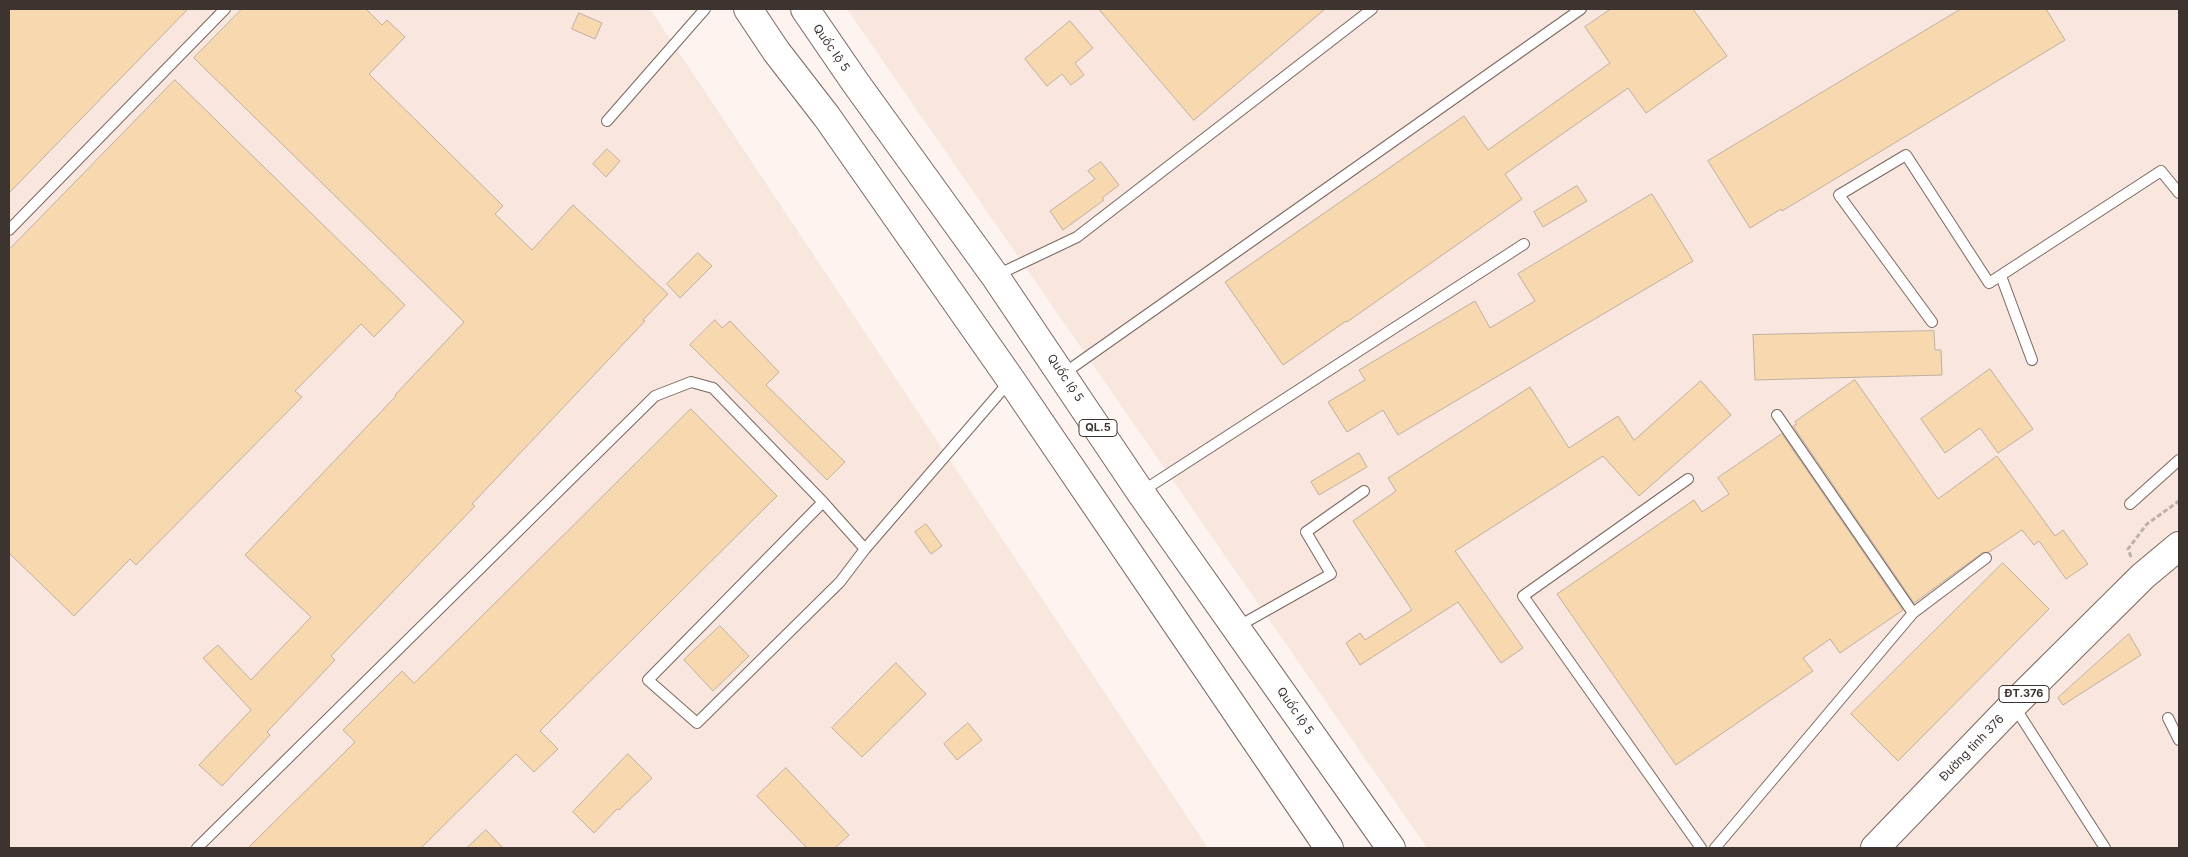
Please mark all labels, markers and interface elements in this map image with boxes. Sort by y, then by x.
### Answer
street label: Quốc lộ 5 [809,22,853,74]
street label: Quốc lộ 5 [1044,351,1086,405]
road number: QL.5 [1079,419,1117,436]
street label: Quốc lộ 5 [1273,685,1317,737]
road number: ĐT.376 [1999,686,2049,702]
street label: Đường tỉnh 376 [1937,712,2007,784]

